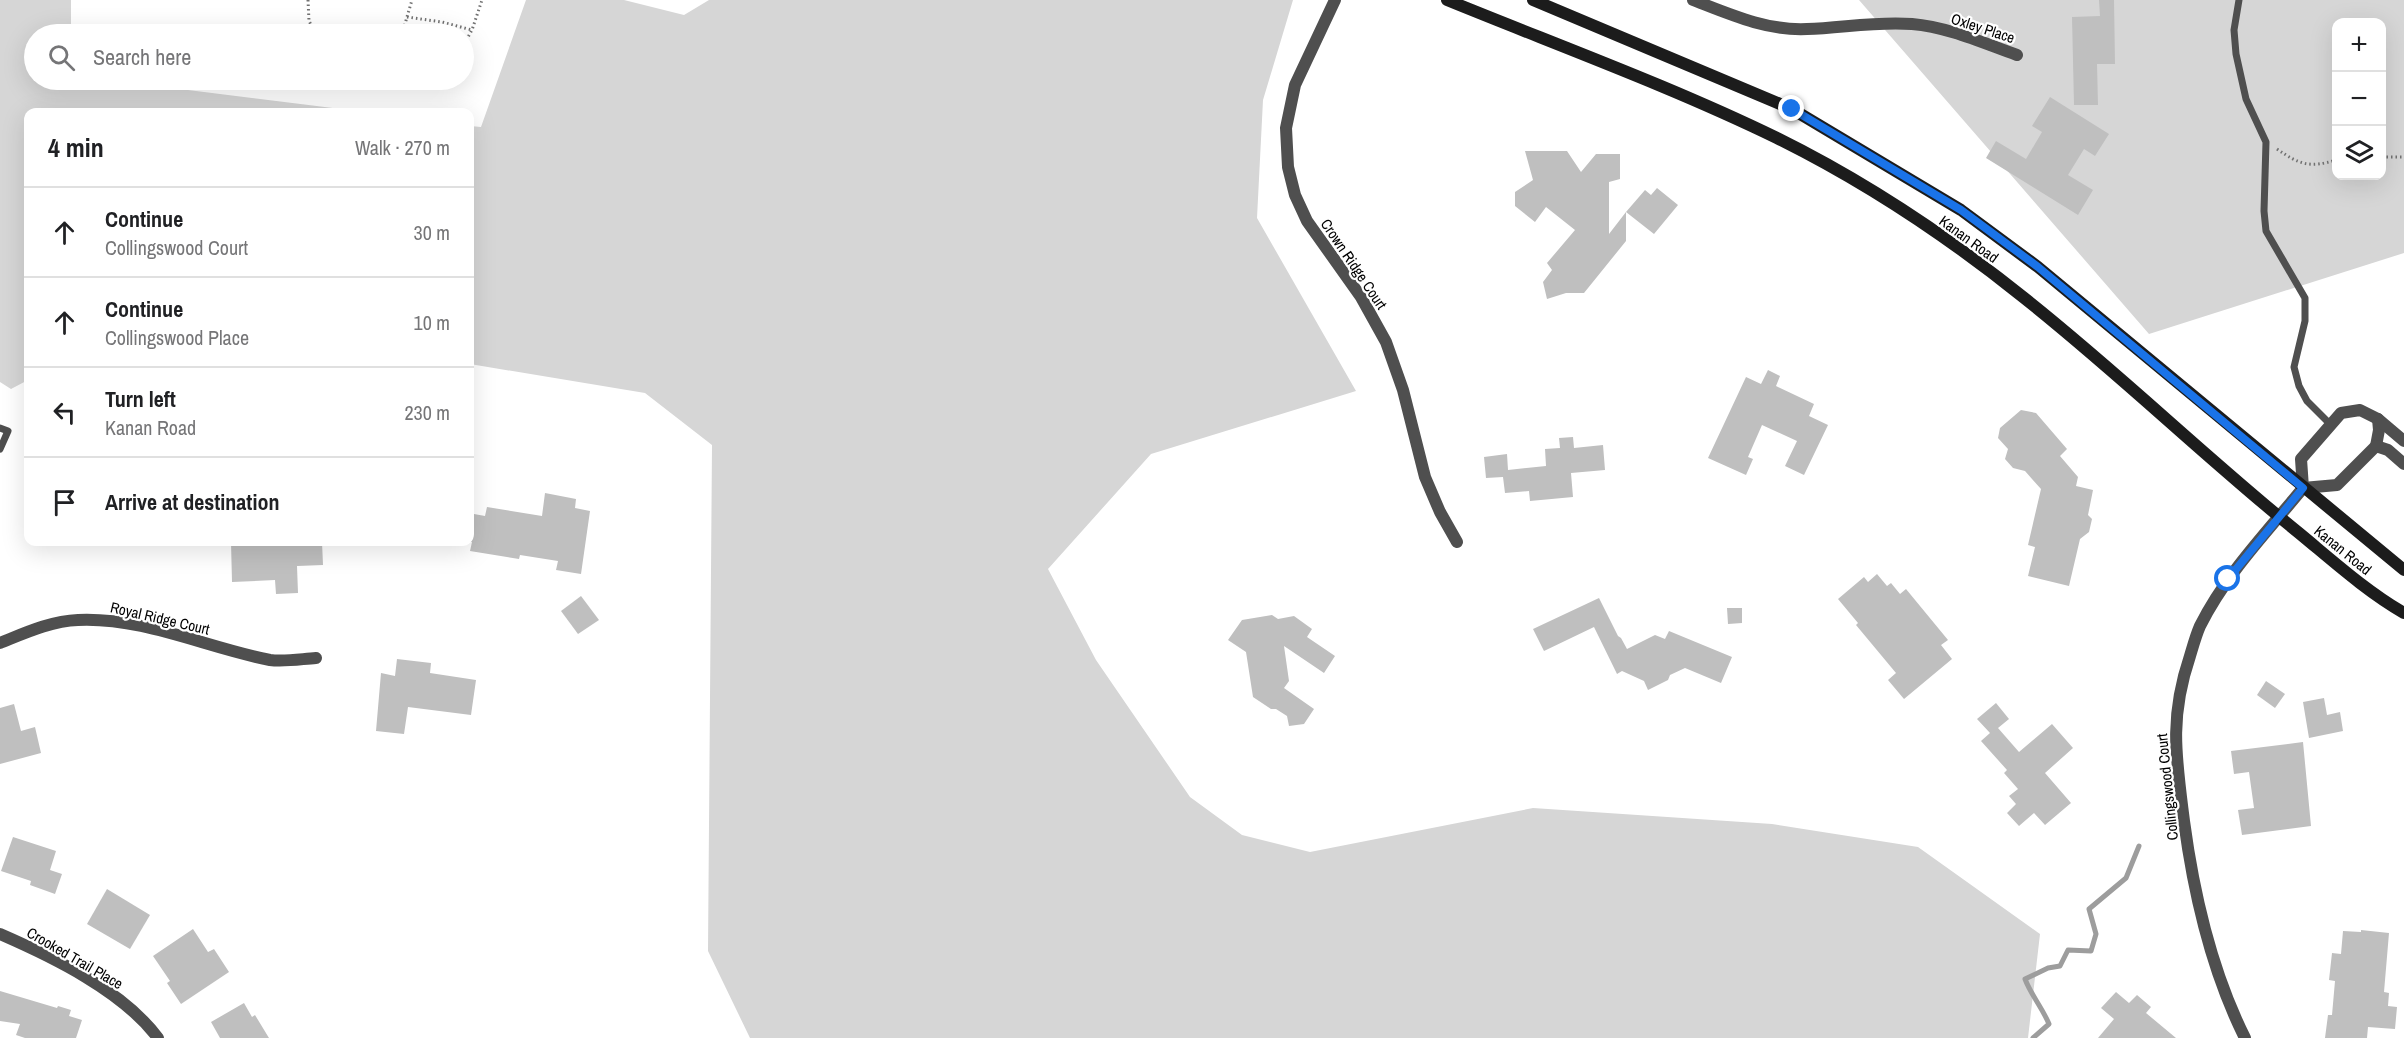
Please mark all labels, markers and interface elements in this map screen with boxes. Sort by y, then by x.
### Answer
street label: Oxley Place [1949,8,2018,48]
map controls [2332,18,2386,180]
button: + [2332,18,2386,72]
search box [24,24,474,90]
icon: search [45,41,78,74]
text: Search here [93,42,191,72]
button: − [2332,72,2386,126]
route end [1778,95,1804,121]
button: layers [2332,126,2386,180]
text: 4 min [48,130,104,165]
text: Walk · 270 m [355,134,450,161]
text: Continue [105,204,183,234]
street label: Kanan Road [1935,210,2003,268]
street label: Crown Ridge Court [1316,214,1392,314]
icon: ahead [48,216,81,249]
text: 30 m [414,219,450,246]
text: Collingswood Court [105,234,248,261]
text: Continue [105,294,183,324]
icon: ahead [48,306,81,339]
text: 10 m [414,309,450,336]
text: Collingswood Place [105,324,249,351]
text: Turn left [105,384,176,414]
icon: left [48,396,81,429]
text: 230 m [404,399,450,426]
text: Kanan Road [105,414,196,441]
icon: arrive [48,486,81,519]
text: Arrive at destination [105,487,279,517]
street label: Kanan Road [2310,520,2376,580]
route start [2214,565,2240,591]
street label: Royal Ridge Court [108,596,212,640]
street label: Collingswood Court [2151,732,2183,841]
street label: Crooked Trail Place [23,922,127,994]

